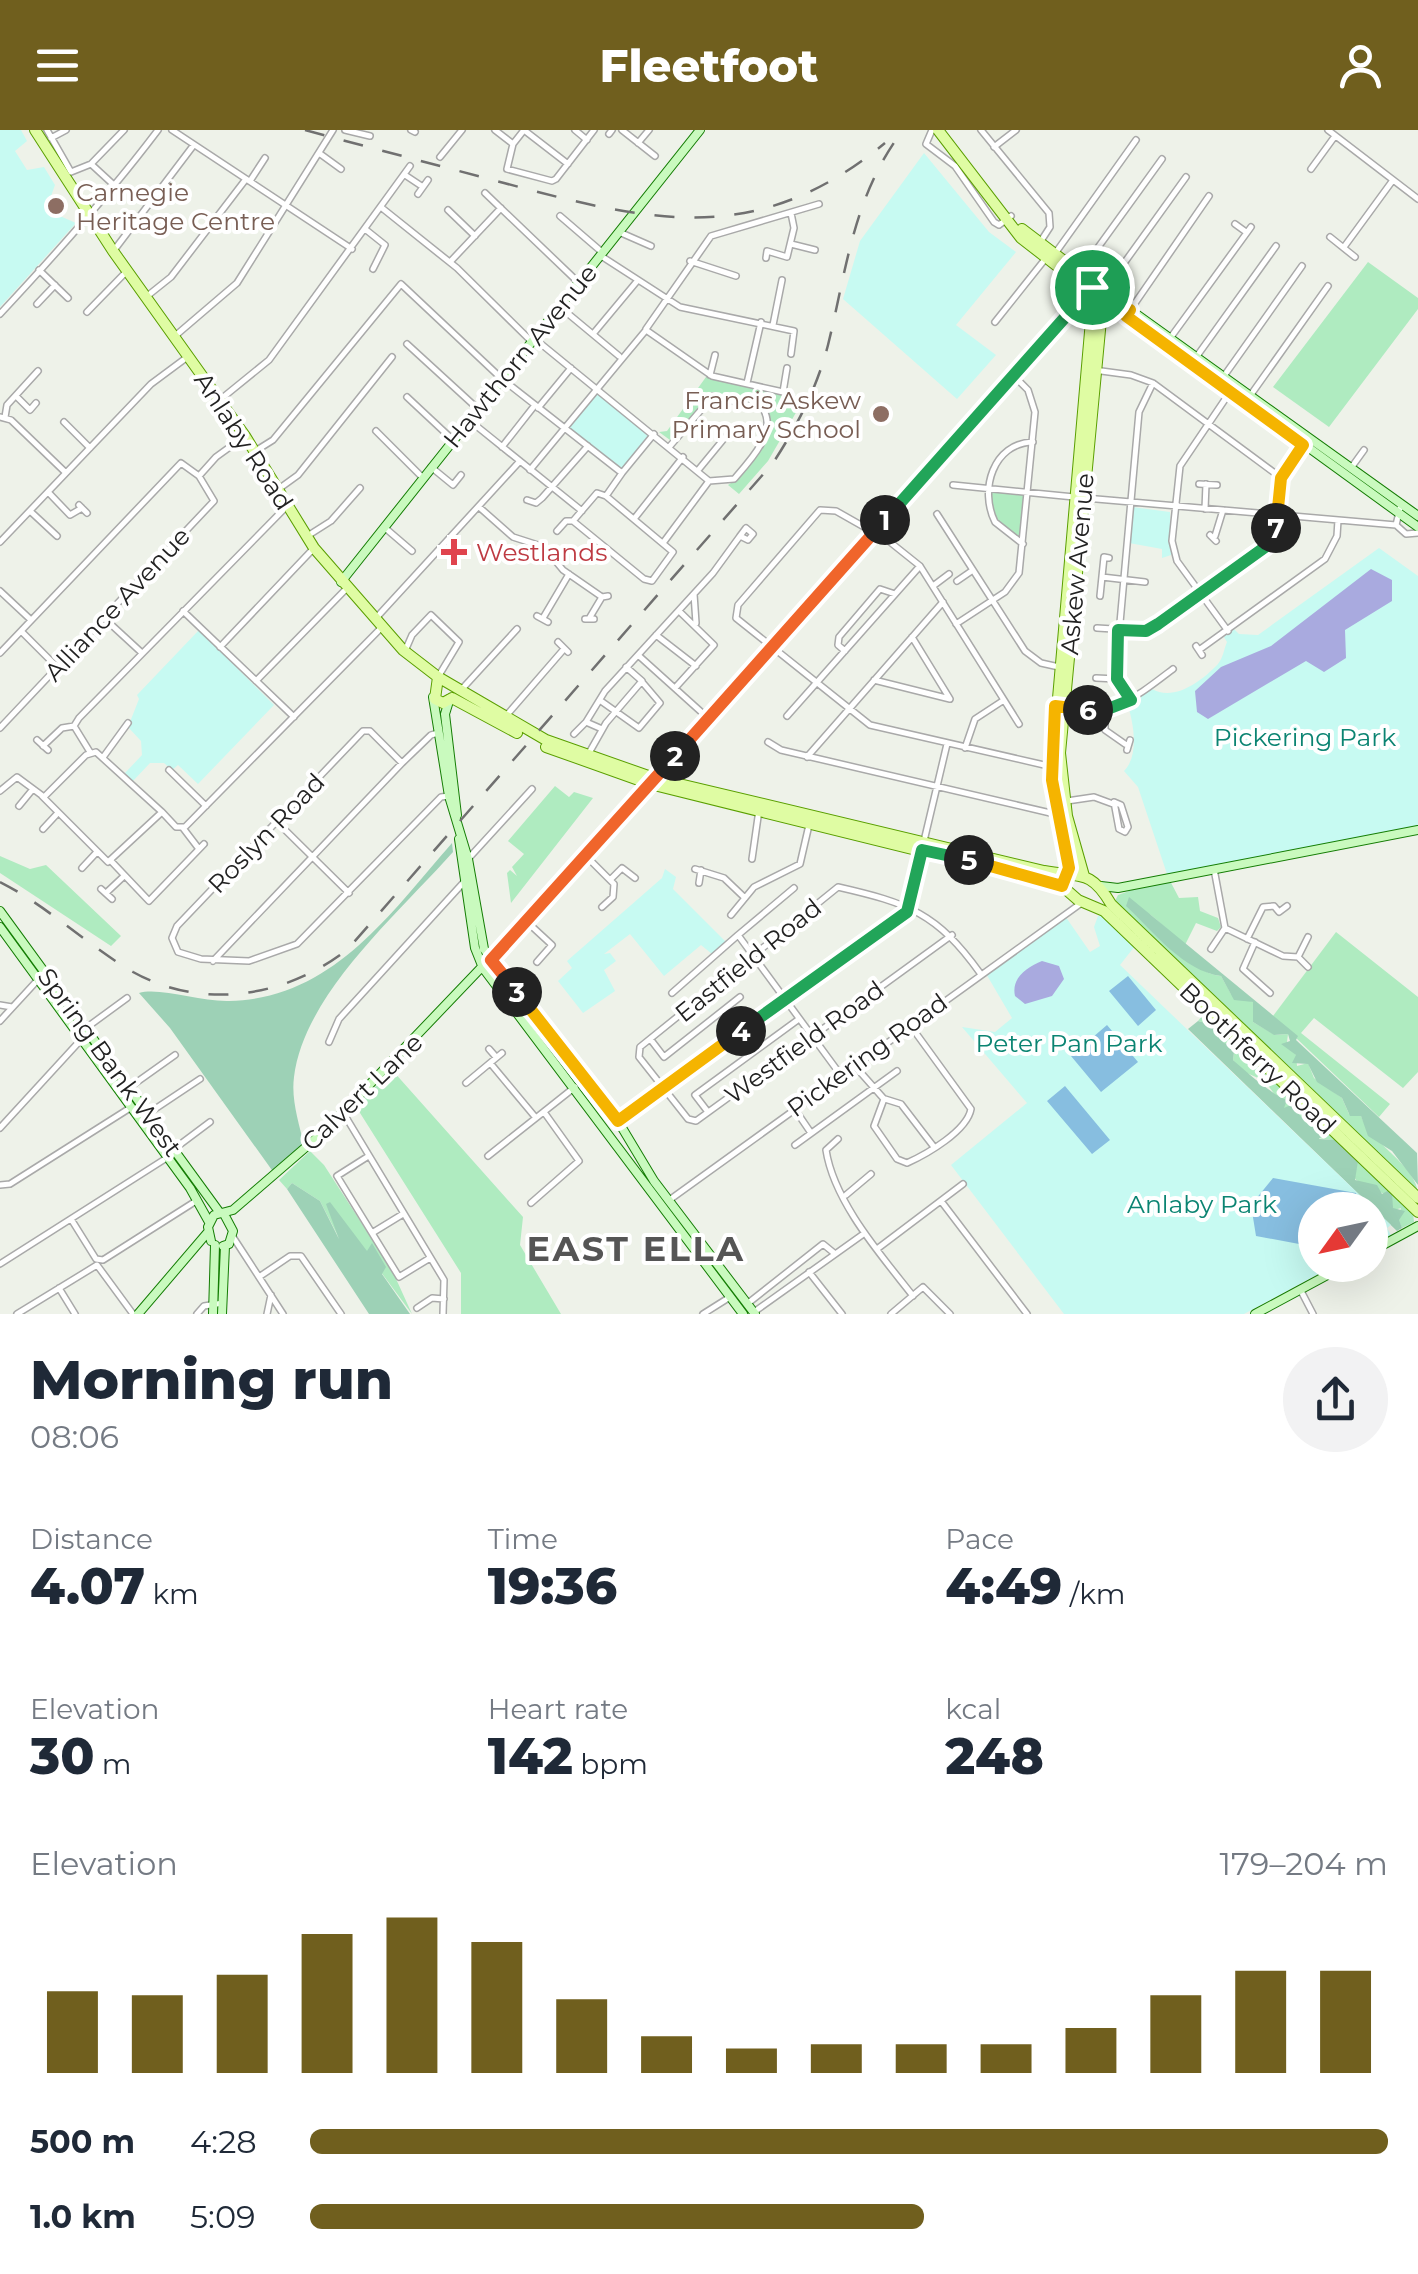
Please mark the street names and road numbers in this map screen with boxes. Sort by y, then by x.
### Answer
street label: Hawthorn Avenue [437,258,603,454]
street label: Anlaby Road [188,366,300,516]
street label: Askew Avenue [1054,472,1100,656]
street label: Alliance Avenue [38,521,196,687]
street label: Roslyn Road [201,767,331,899]
street label: Eastfield Road [669,892,827,1028]
street label: Spring Bank West [32,962,188,1162]
street label: Westfield Road [719,974,889,1110]
street label: Boothferry Road [1174,976,1342,1140]
street label: Pickering Road [781,987,953,1123]
street label: Calvert Lane [296,1027,428,1157]

